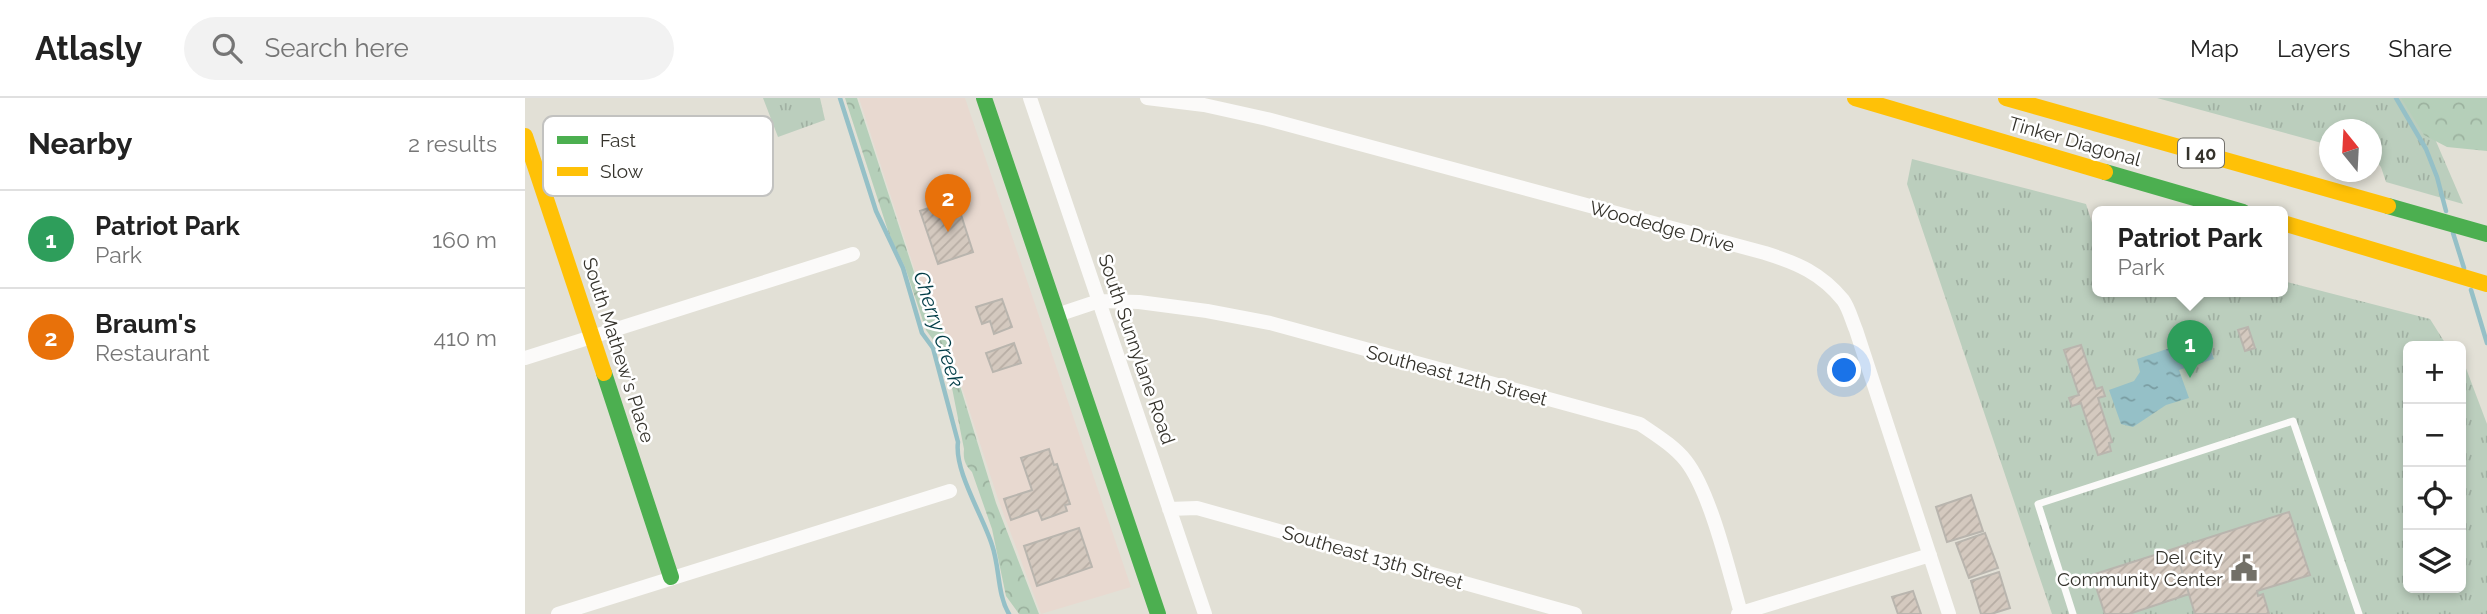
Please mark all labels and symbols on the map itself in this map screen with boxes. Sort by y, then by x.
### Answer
street label: Tinker Diagonal [2006,112,2144,171]
legend [543,116,773,196]
north arrow [2319,119,2382,182]
text: Fast [600,129,636,151]
road number: I 40 [2178,138,2224,168]
text: Slow [600,160,644,182]
pin: 2 [925,174,971,232]
street label: Woodedge Drive [1587,196,1737,256]
street label: South Sunnylane Road [1094,251,1180,447]
street label: South Mathew's Place [579,255,659,445]
water label: Cherry Creek [908,268,970,390]
pin: 1 [2167,320,2213,378]
street label: Southeast 12th Street [1364,340,1551,410]
your location [1827,353,1861,387]
street label: Southeast 13th Street [1280,521,1466,593]
place label: Del City Community Center [2057,546,2223,590]
public building icon: Del City Community Center [2229,553,2259,583]

